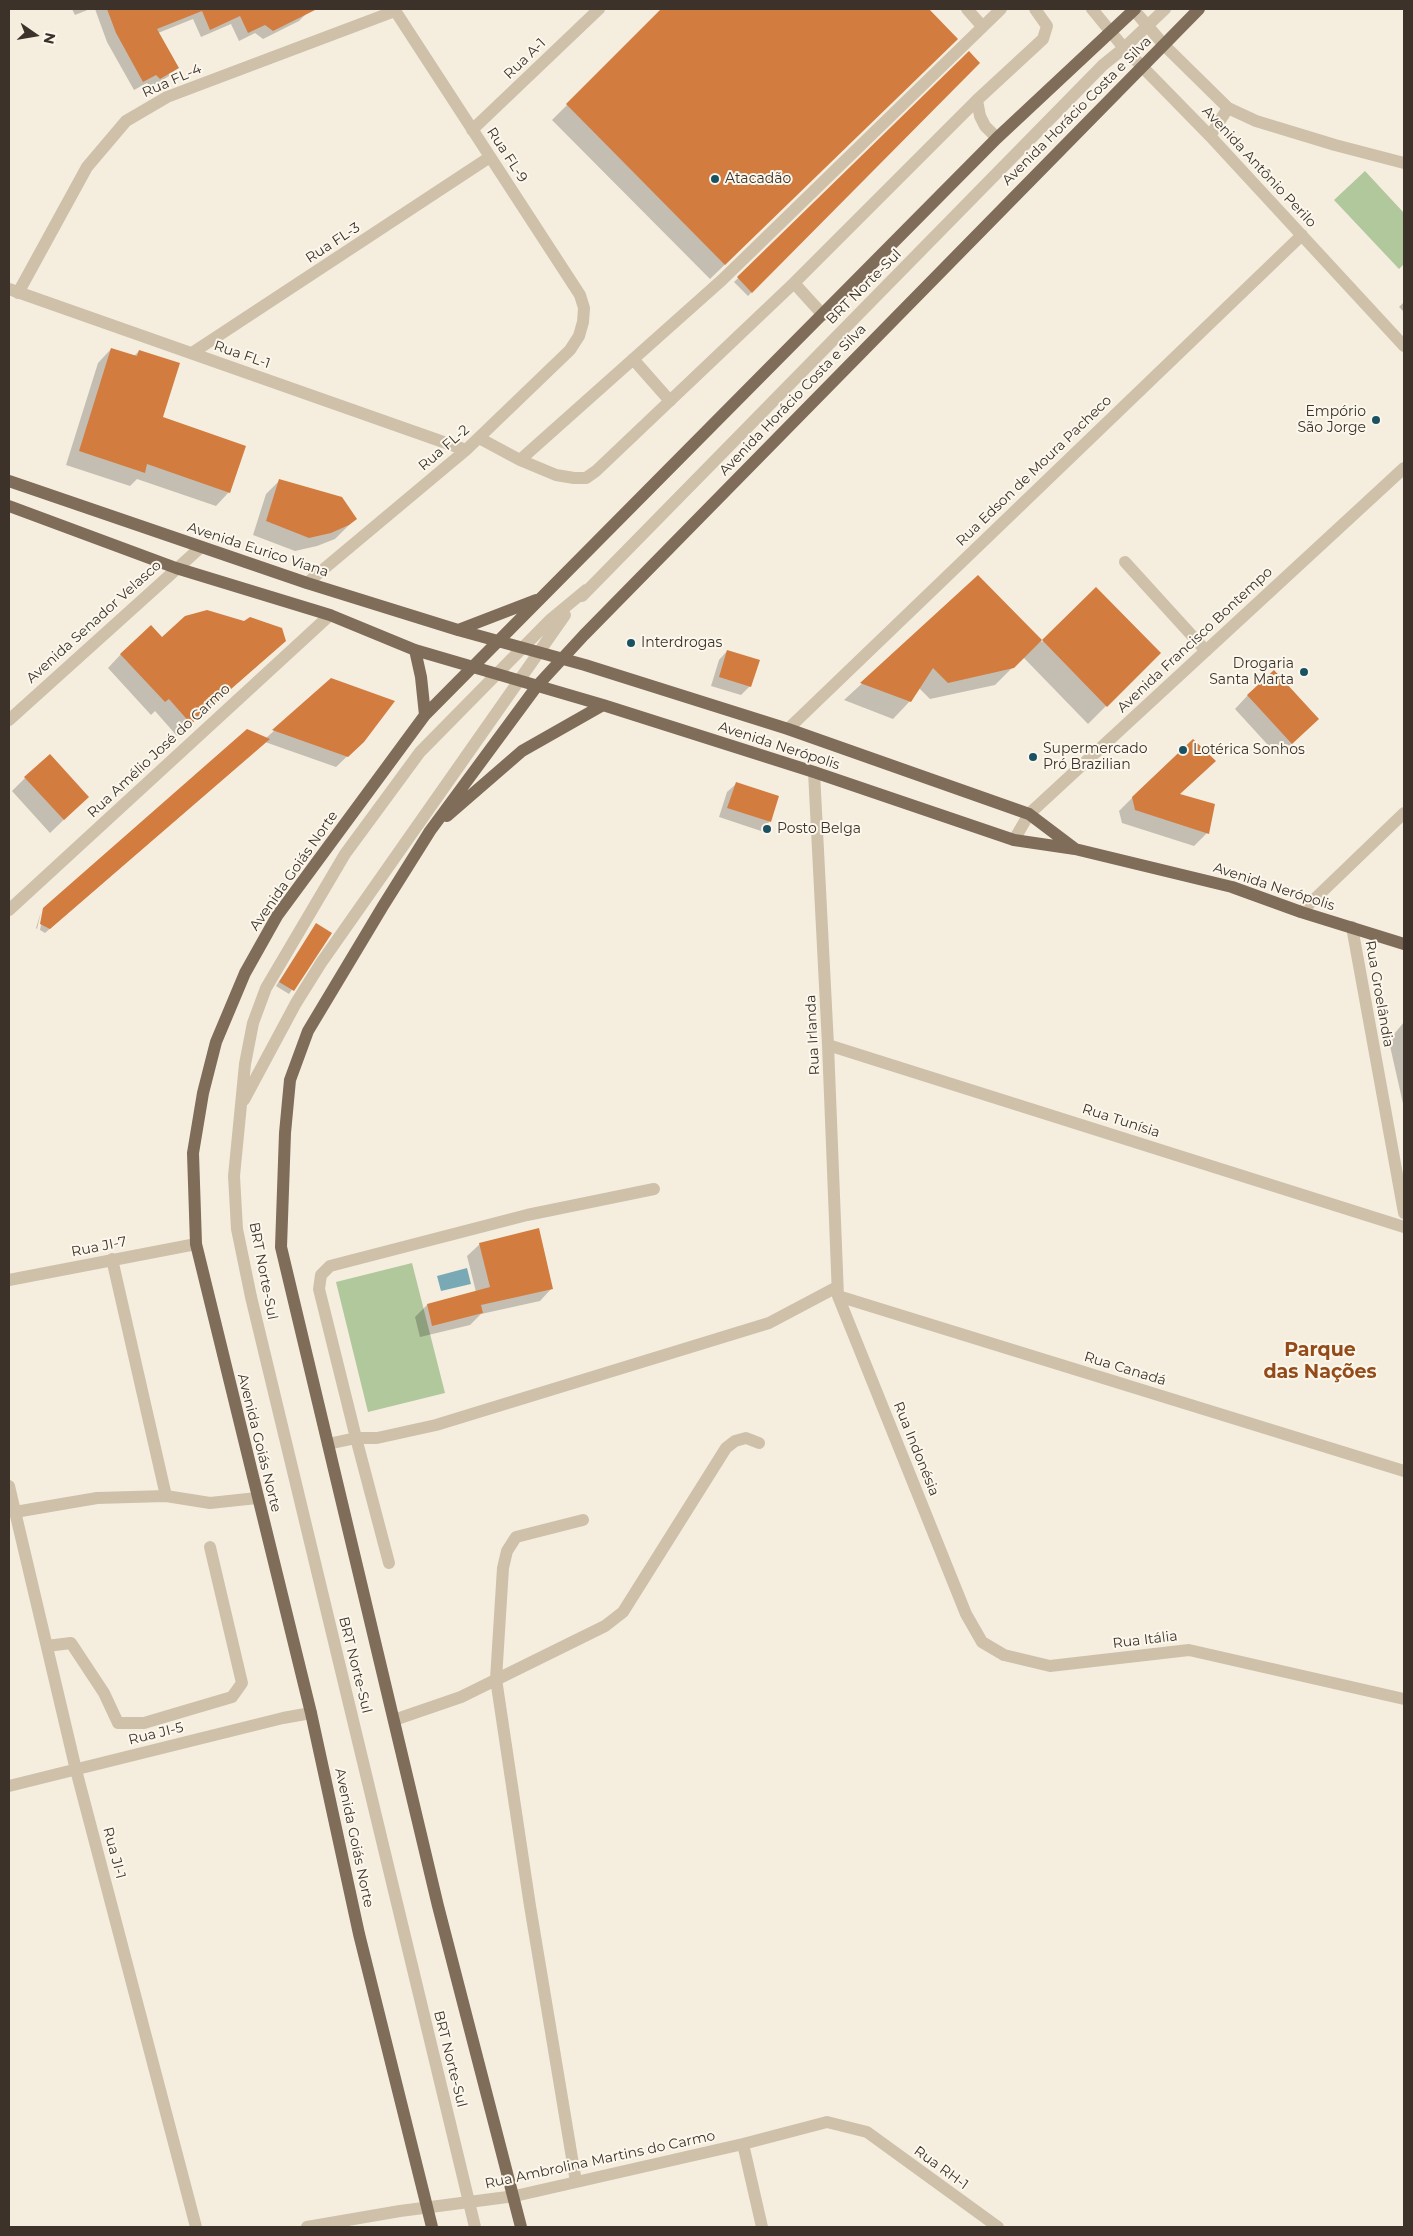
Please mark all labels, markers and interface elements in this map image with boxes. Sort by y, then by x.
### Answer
north arrow [10,10,60,60]
text: N [40,31,60,46]
street label: Avenida Horácio Costa e Silva [999,33,1155,189]
street label: Rua A-1 [501,35,549,83]
street label: Rua FL-4 [140,60,204,102]
street label: Avenida Antônio Perilo [1198,103,1320,231]
street label: Rua FL-9 [483,124,531,186]
place label: Atacadão [725,171,791,187]
marker: Atacadão [709,173,721,185]
street label: Rua FL-3 [303,219,363,267]
street label: BRT Norte-Sul [823,246,905,328]
street label: Avenida Horácio Costa e Silva [716,321,870,479]
street label: Rua FL-1 [212,338,272,372]
street label: Rua Edson de Moura Pacheco [953,392,1115,550]
place label: Empório São Jorge [1297,404,1366,437]
marker: Empório São Jorge [1370,414,1382,426]
street label: Rua FL-2 [415,421,473,475]
street label: Avenida Eurico Viana [185,519,331,581]
street label: Avenida Senador Velasco [23,557,165,687]
street label: Avenida Francisco Bontempo [1114,564,1276,716]
place label: Interdrogas [641,635,722,651]
marker: Interdrogas [625,637,637,649]
place label: Drogaria Santa Marta [1209,656,1294,689]
marker: Drogaria Santa Marta [1298,666,1310,678]
street label: Rua Amélio José do Carmo [84,681,234,821]
street label: Avenida Nerópolis [716,718,842,774]
place label: Supermercado Pró Brazilian [1043,741,1148,774]
place label: Lotérica Sonhos [1193,742,1305,758]
marker: Lotérica Sonhos [1177,744,1189,756]
marker: Supermercado Pró Brazilian [1027,751,1039,763]
street label: Avenida Goiás Norte [246,808,342,934]
place label: Posto Belga [777,821,861,837]
marker: Posto Belga [761,823,773,835]
street label: Avenida Nerópolis [1211,859,1337,915]
street label: Rua Groelândia [1361,939,1397,1049]
street label: Rua Irlanda [803,994,823,1076]
street label: Rua Tunísia [1080,1101,1162,1141]
street label: BRT Norte-Sul [245,1221,281,1321]
street label: Rua JI-7 [70,1233,128,1261]
district label: Parque das Nações [1263,1339,1377,1383]
street label: Rua Canadá [1082,1349,1168,1389]
street label: Avenida Goiás Norte [234,1372,284,1514]
street label: Rua Indonésia [889,1399,943,1499]
street label: BRT Norte-Sul [335,1615,375,1715]
street label: Rua Itália [1112,1628,1178,1652]
street label: Rua JI-5 [127,1719,185,1749]
street label: Avenida Goiás Norte [331,1767,377,1909]
street label: Rua JI-1 [99,1825,129,1881]
street label: BRT Norte-Sul [430,2009,470,2109]
street label: Rua Ambrolina Martins do Carmo [483,2127,717,2193]
street label: Rua RH-1 [911,2143,971,2193]

